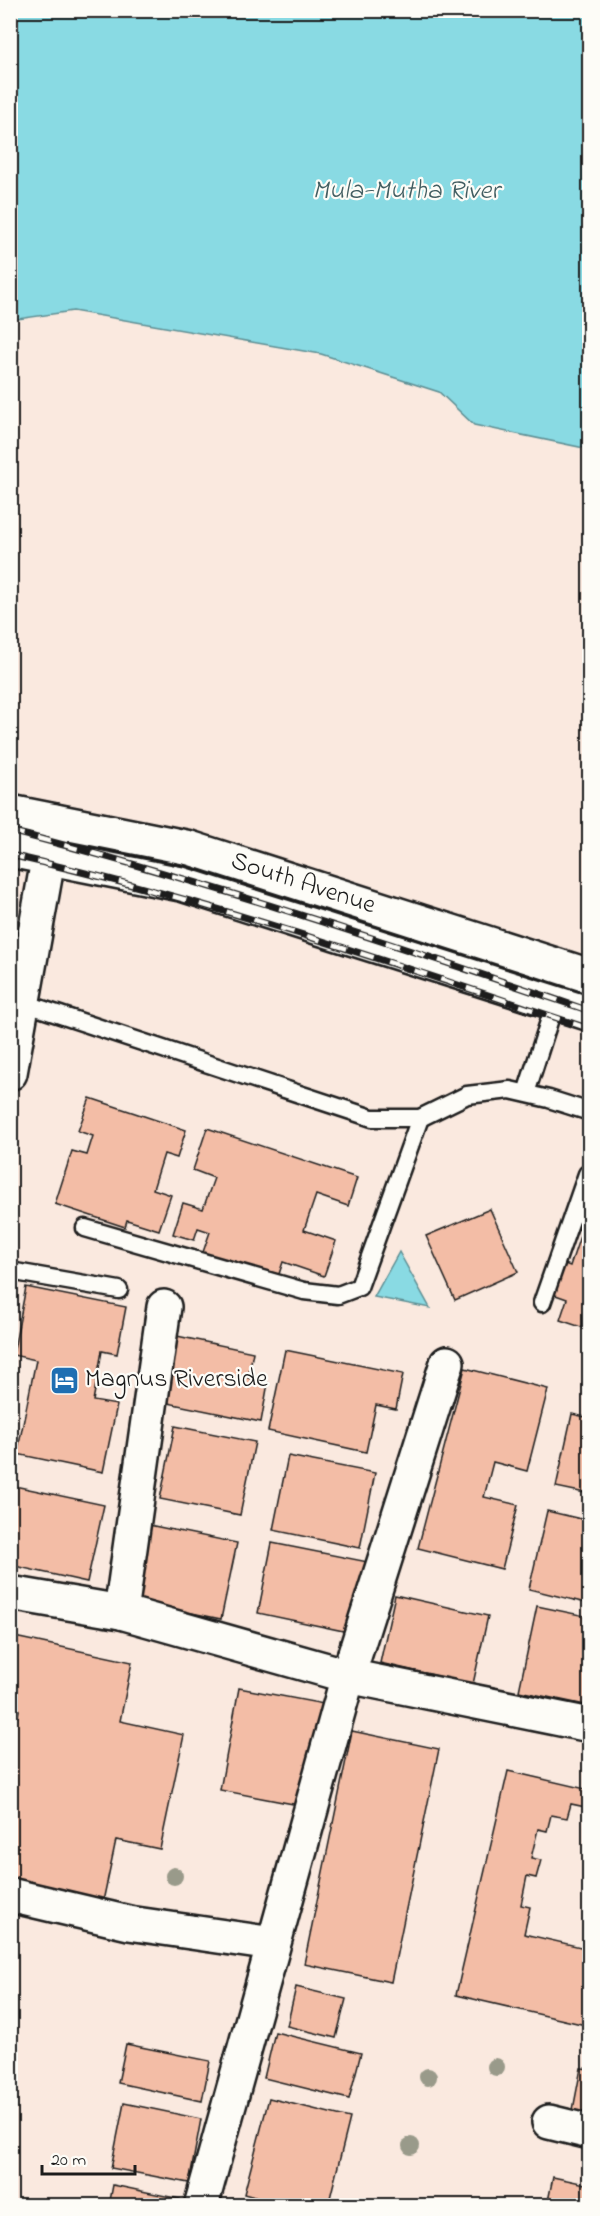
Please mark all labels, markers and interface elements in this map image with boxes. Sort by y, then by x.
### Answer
water label: Mula-Mutha River [312,172,503,211]
street label: South Avenue [226,843,381,925]
place label: Magnus Riverside [85,1361,268,1399]
hotel icon: Magnus Riverside [48,1364,80,1396]
scale bar [42,2138,135,2176]
text: 20 m [51,2148,86,2174]

